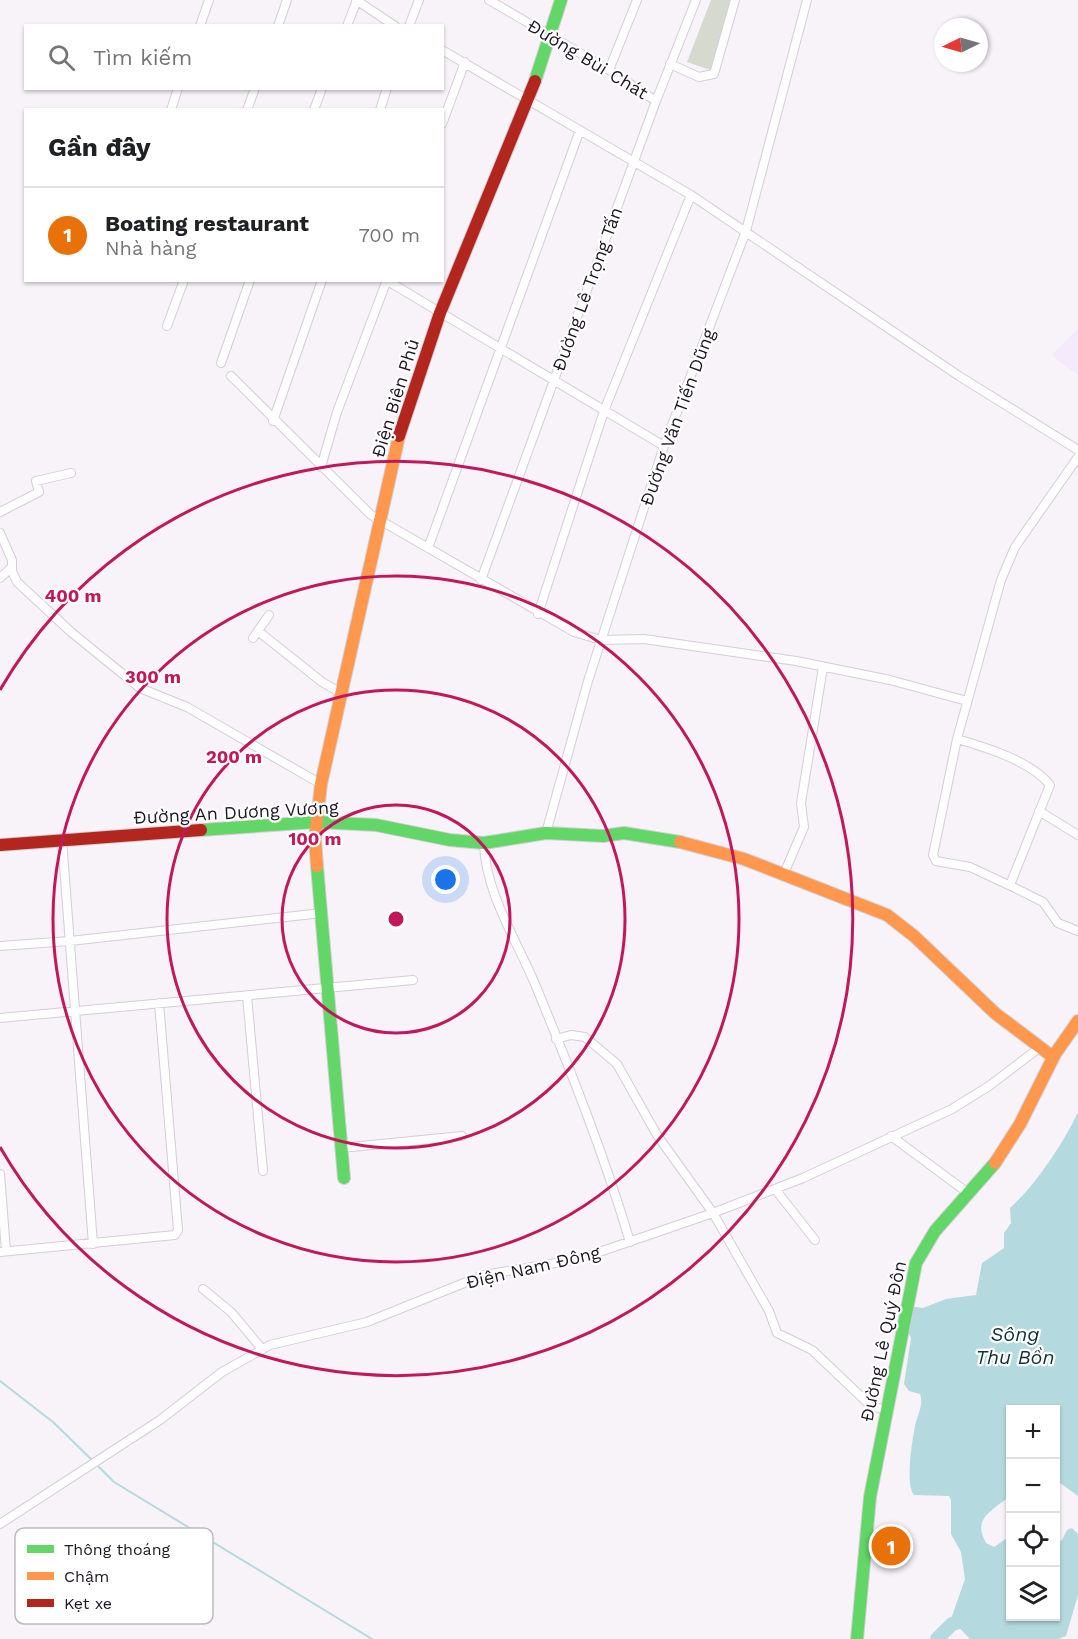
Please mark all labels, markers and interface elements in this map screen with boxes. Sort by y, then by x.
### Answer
street label: Đường Bùi Chát [524,15,652,103]
north arrow [934,18,988,72]
search box [24,24,444,90]
icon: search [45,41,78,74]
text: Tìm kiếm [93,45,192,70]
text: Gần đây [48,132,151,162]
street label: Đường Lê Trọng Tấn [548,204,626,374]
text: Boating restaurant [105,211,309,236]
text: 1 [63,223,72,247]
text: 700 m [358,223,420,247]
text: Nhà hàng [105,236,196,260]
street label: Đường Văn Tiến Dũng [635,325,719,508]
street label: Điện Biên Phủ [367,336,423,460]
text: 400 m [45,585,101,606]
text: 300 m [125,666,181,687]
text: 200 m [206,746,262,767]
street label: Đường An Dương Vương [133,796,339,828]
text: 100 m [288,828,342,849]
your location [431,865,460,894]
centre of rings [386,909,406,929]
street label: Điện Nam Đông [464,1241,603,1293]
street label: Đường Lê Quý Đôn [856,1259,910,1423]
water label: Sông Thu Bồn [976,1322,1054,1369]
map controls [1006,1405,1060,1621]
button: + [1006,1405,1060,1459]
button: − [1006,1459,1060,1513]
button: locate [1006,1513,1060,1567]
pin: 1 [872,1524,910,1568]
legend [15,1528,213,1624]
text: Thông thoáng [64,1540,171,1559]
text: Chậm [64,1567,109,1586]
button: layers [1006,1567,1060,1621]
text: Kẹt xe [64,1594,112,1613]

